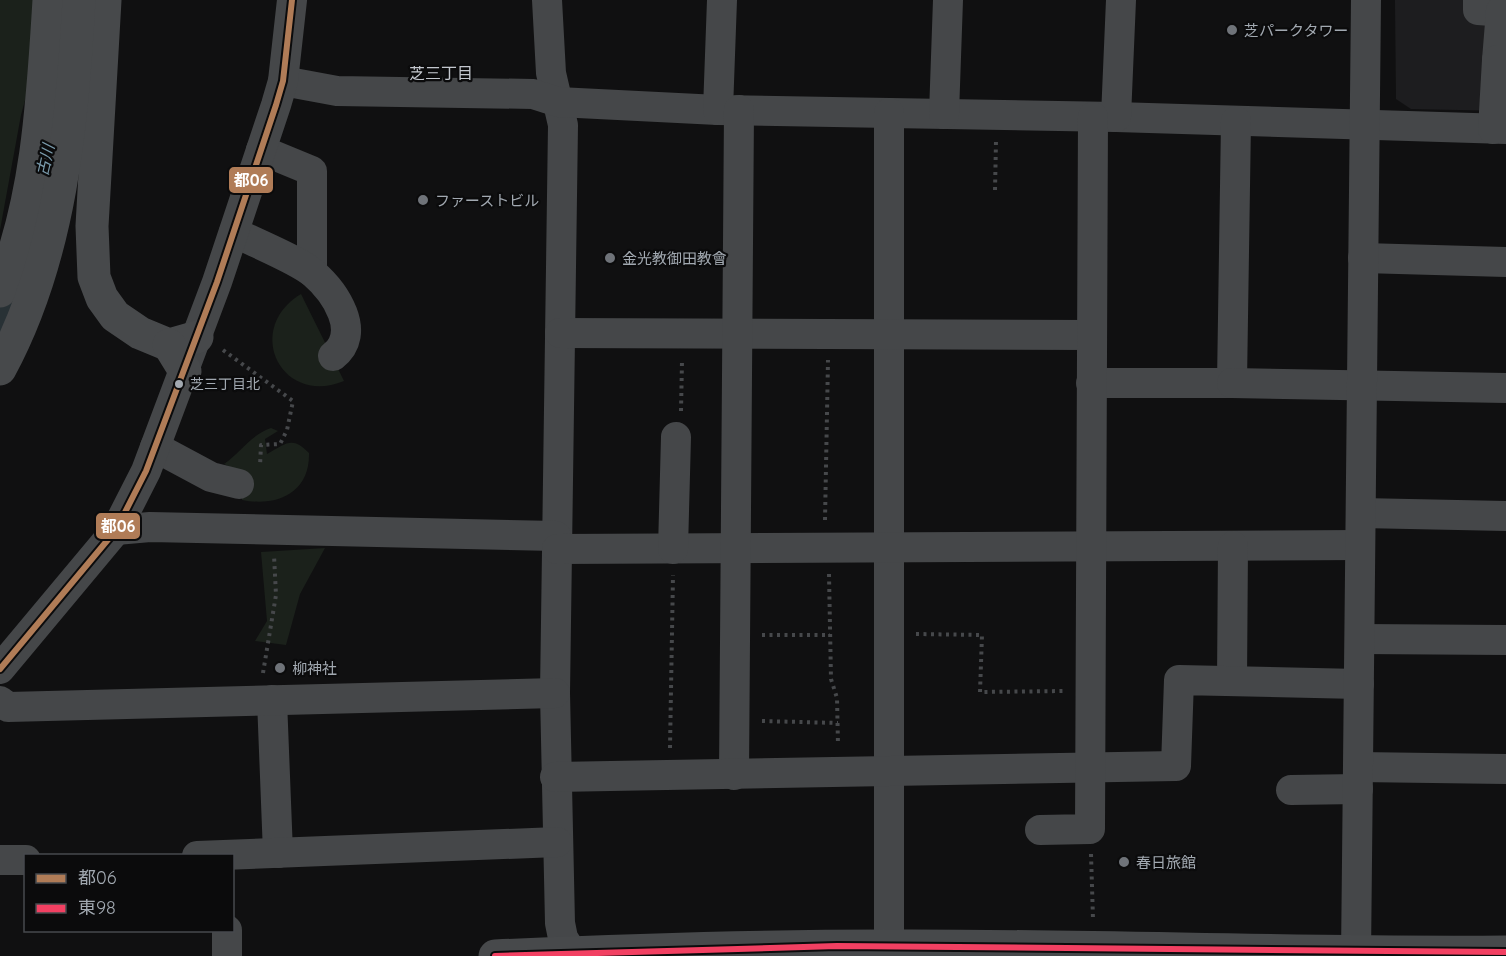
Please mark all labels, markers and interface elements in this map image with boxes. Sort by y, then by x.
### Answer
place label: 芝パークタワー [1244,21,1348,40]
marker: 芝パークタワー [1225,23,1239,37]
district label: 芝三丁目 [409,63,473,83]
water label: 古川 [32,140,59,178]
line badge: 都06 [228,166,274,194]
text: 都06 [234,170,268,190]
place label: ファーストビル [435,191,539,210]
marker: ファーストビル [416,193,430,207]
place label: 金光教御田教會 [622,249,727,268]
marker: 金光教御田教會 [603,251,617,265]
place label: 芝三丁目北 [190,375,260,393]
marker: 芝三丁目北 [173,378,185,390]
line badge: 都06 [95,512,141,540]
text: 都06 [101,516,135,536]
place label: 柳神社 [292,659,337,678]
marker: 柳神社 [273,661,287,675]
place label: 春日旅館 [1136,853,1196,872]
legend [24,854,234,932]
marker: 春日旅館 [1117,855,1131,869]
text: 都06 [78,866,117,889]
text: 東98 [78,896,116,919]

